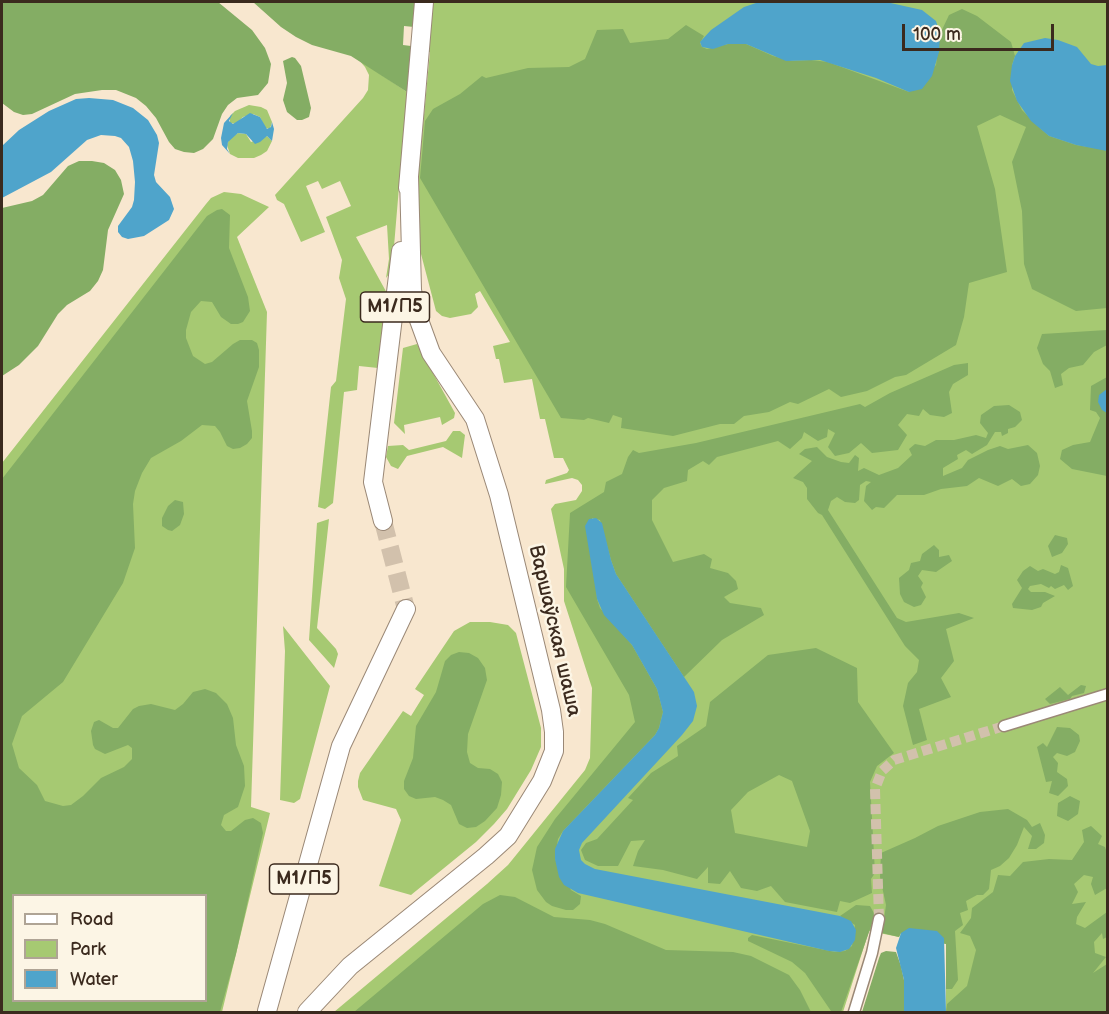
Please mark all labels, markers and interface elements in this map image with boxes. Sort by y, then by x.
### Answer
scale bar [905,12,1056,50]
text: 100 m [913,24,961,45]
road number: М1/П5 [360,292,430,322]
street label: Варшаўская шаша [523,543,585,719]
road number: М1/П5 [270,864,338,894]
legend [12,894,207,1002]
text: Road [70,909,114,930]
text: Park [70,939,106,960]
text: Water [70,969,118,990]

